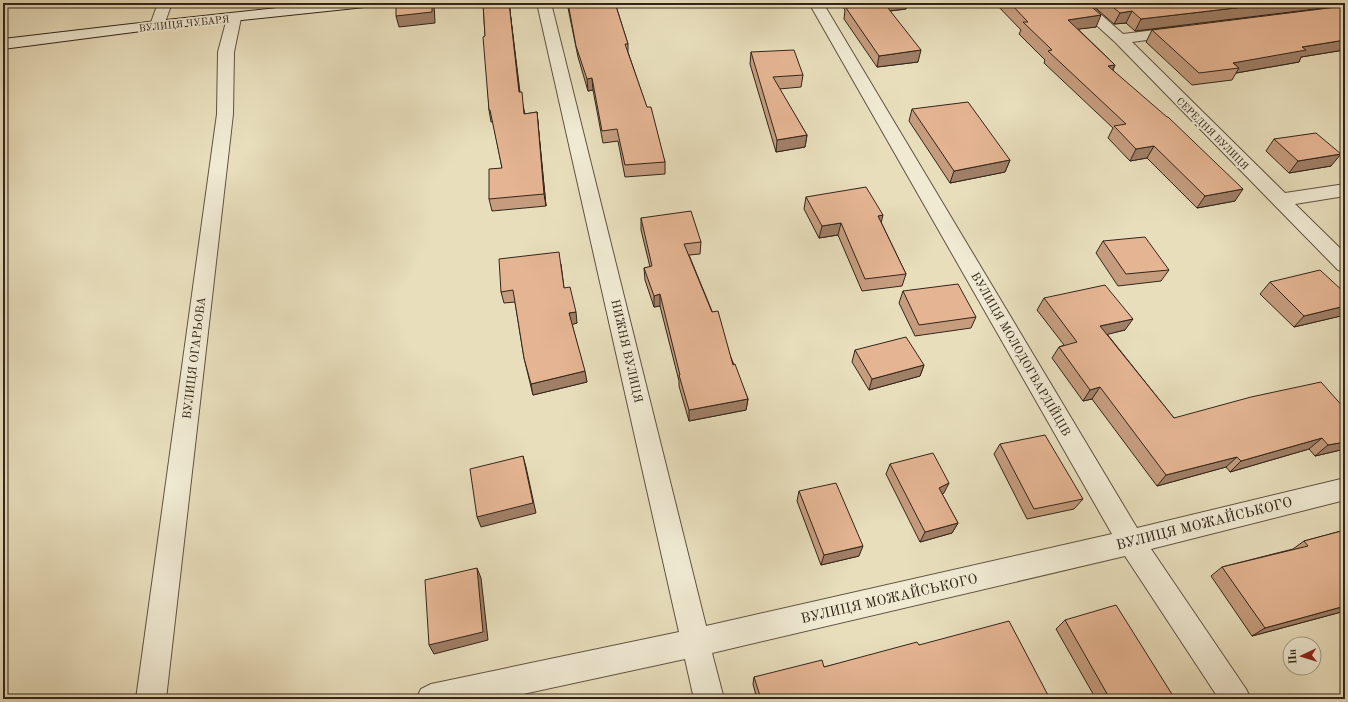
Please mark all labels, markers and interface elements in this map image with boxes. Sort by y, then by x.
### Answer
street label: ВУЛИЦЯ ЧУБАРЯ [138,14,230,34]
street label: СЕРЕДНЯ ВУЛИЦЯ [1174,96,1251,172]
street label: ВУЛИЦЯ МОЛОДОГВАРДІЙЦІВ [968,269,1075,438]
street label: ВУЛИЦЯ ОГАРЬОВА [182,296,208,420]
street label: НИЖНЯ ВУЛИЦЯ [608,298,644,404]
street label: ВУЛИЦЯ МОЖАЙСЬКОГО [1114,491,1294,553]
street label: ВУЛИЦЯ МОЖАЙСЬКОГО [799,568,979,626]
north arrow [1282,636,1322,676]
text: Пн [1288,649,1300,665]

